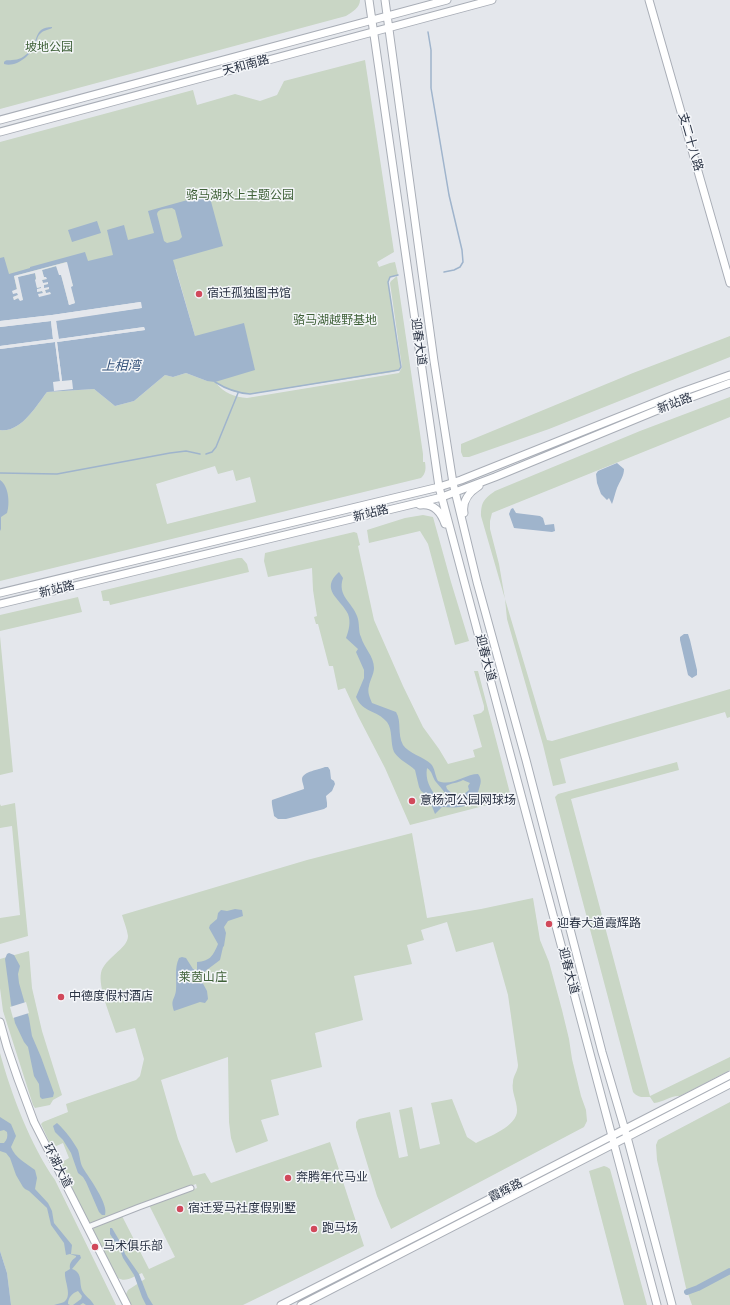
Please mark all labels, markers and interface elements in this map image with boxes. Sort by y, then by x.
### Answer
park label: 坡地公园 [25,41,73,55]
street label: 天和南路 [221,53,271,79]
street label: 支二十八路 [675,111,705,173]
park label: 骆马湖水上主题公园 [186,189,294,203]
place label: 宿迁孤独图书馆 [207,287,291,301]
marker: 宿迁孤独图书馆 [194,289,204,299]
park label: 骆马湖越野基地 [293,314,377,328]
street label: 迎春大道 [408,317,428,367]
water label: 上相湾 [102,359,140,375]
street label: 新站路 [656,391,694,417]
street label: 新站路 [352,503,390,525]
street label: 新站路 [38,579,76,601]
street label: 迎春大道 [472,633,498,683]
place label: 意杨河公园网球场 [420,794,516,808]
marker: 意杨河公园网球场 [407,796,417,806]
place label: 迎春大道霞辉路 [557,917,641,931]
marker: 迎春大道霞辉路 [544,919,554,929]
street label: 迎春大道 [555,946,581,996]
park label: 莱茵山庄 [179,971,227,985]
place label: 中德度假村酒店 [69,990,153,1004]
marker: 中德度假村酒店 [56,992,66,1002]
street label: 环湖大道 [40,1141,74,1191]
place label: 奔腾年代马业 [296,1171,368,1185]
marker: 奔腾年代马业 [283,1173,293,1183]
street label: 霞辉路 [487,1176,525,1206]
place label: 宿迁爱马社度假别墅 [188,1202,296,1216]
marker: 宿迁爱马社度假别墅 [175,1204,185,1214]
place label: 跑马场 [322,1222,358,1236]
marker: 跑马场 [309,1224,319,1234]
place label: 马术俱乐部 [103,1240,163,1254]
marker: 马术俱乐部 [90,1242,100,1252]

